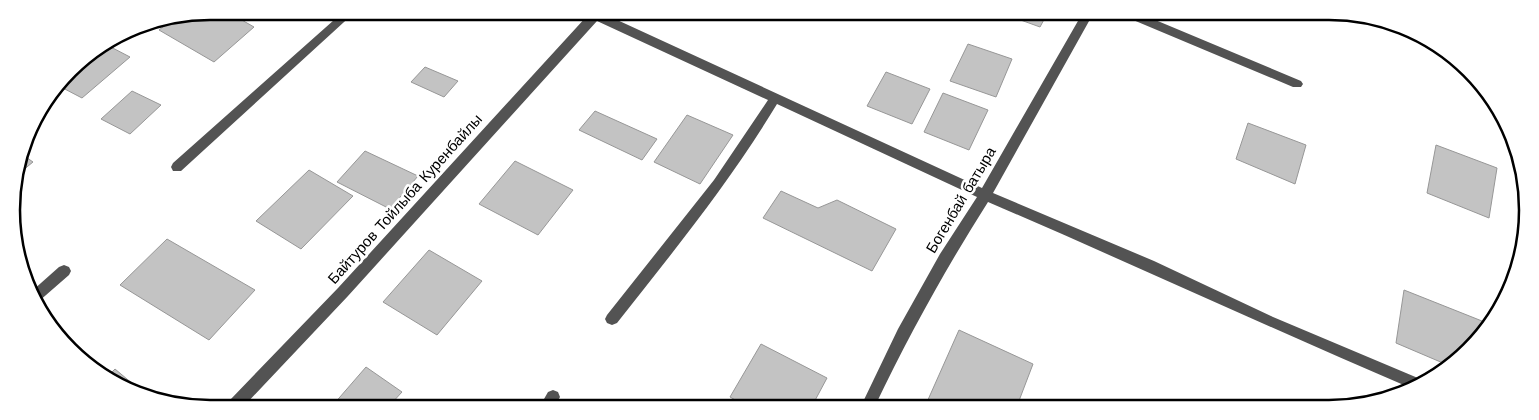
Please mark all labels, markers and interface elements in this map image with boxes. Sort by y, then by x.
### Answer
street label: Байтуров Тойлыба Куренбайлы [324,110,486,288]
street label: Богенбай батыра [922,143,1000,256]

